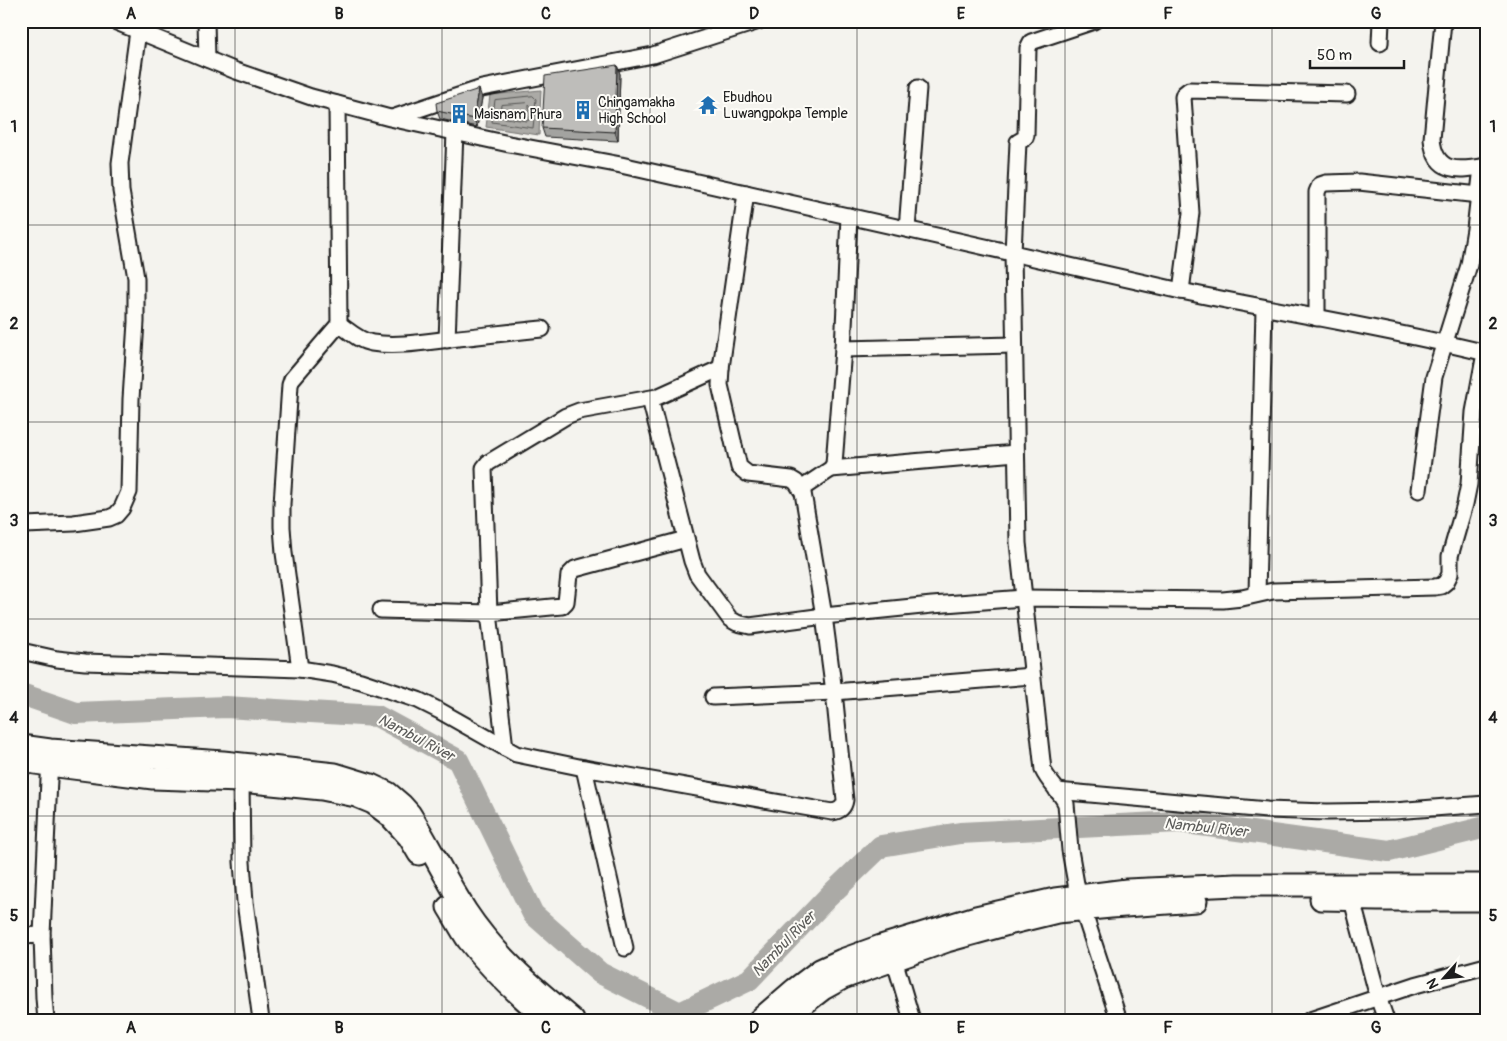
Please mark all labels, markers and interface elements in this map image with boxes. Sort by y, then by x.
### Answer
text: A [126,4,137,24]
text: B [334,4,344,24]
text: C [541,4,551,24]
text: D [749,4,759,24]
text: E [957,4,966,24]
text: F [1163,4,1173,24]
text: G [1371,4,1382,24]
scale bar [1310,38,1403,70]
text: 50 m [1317,46,1352,65]
place label: Ebudhou Luwangpokpa Temple [723,89,848,122]
place label: Chingamakha High School [598,94,675,127]
temple icon: Ebudhou Luwangpokpa Temple [697,94,719,116]
building icon: Chingamakha High School [572,99,594,121]
building icon: Maisnam Phura [448,103,470,125]
place label: Maisnam Phura [474,106,562,123]
text: 1 [11,117,17,137]
text: 1 [1490,117,1496,137]
text: 2 [10,314,19,334]
text: 2 [1489,314,1498,334]
text: 3 [10,511,19,531]
text: 3 [1489,511,1498,531]
text: 4 [9,708,19,728]
text: 4 [1488,708,1498,728]
water label: Nambul River [375,710,459,767]
water label: Nambul River [1163,814,1250,842]
text: 5 [10,906,19,926]
water label: Nambul River [748,906,821,981]
text: 5 [1489,906,1498,926]
north arrow [1420,954,1470,1004]
text: N [1423,976,1443,992]
text: A [126,1018,137,1038]
text: B [334,1018,344,1038]
text: C [541,1018,551,1038]
text: D [749,1018,759,1038]
text: E [957,1018,966,1038]
text: F [1163,1018,1173,1038]
text: G [1371,1018,1382,1038]

